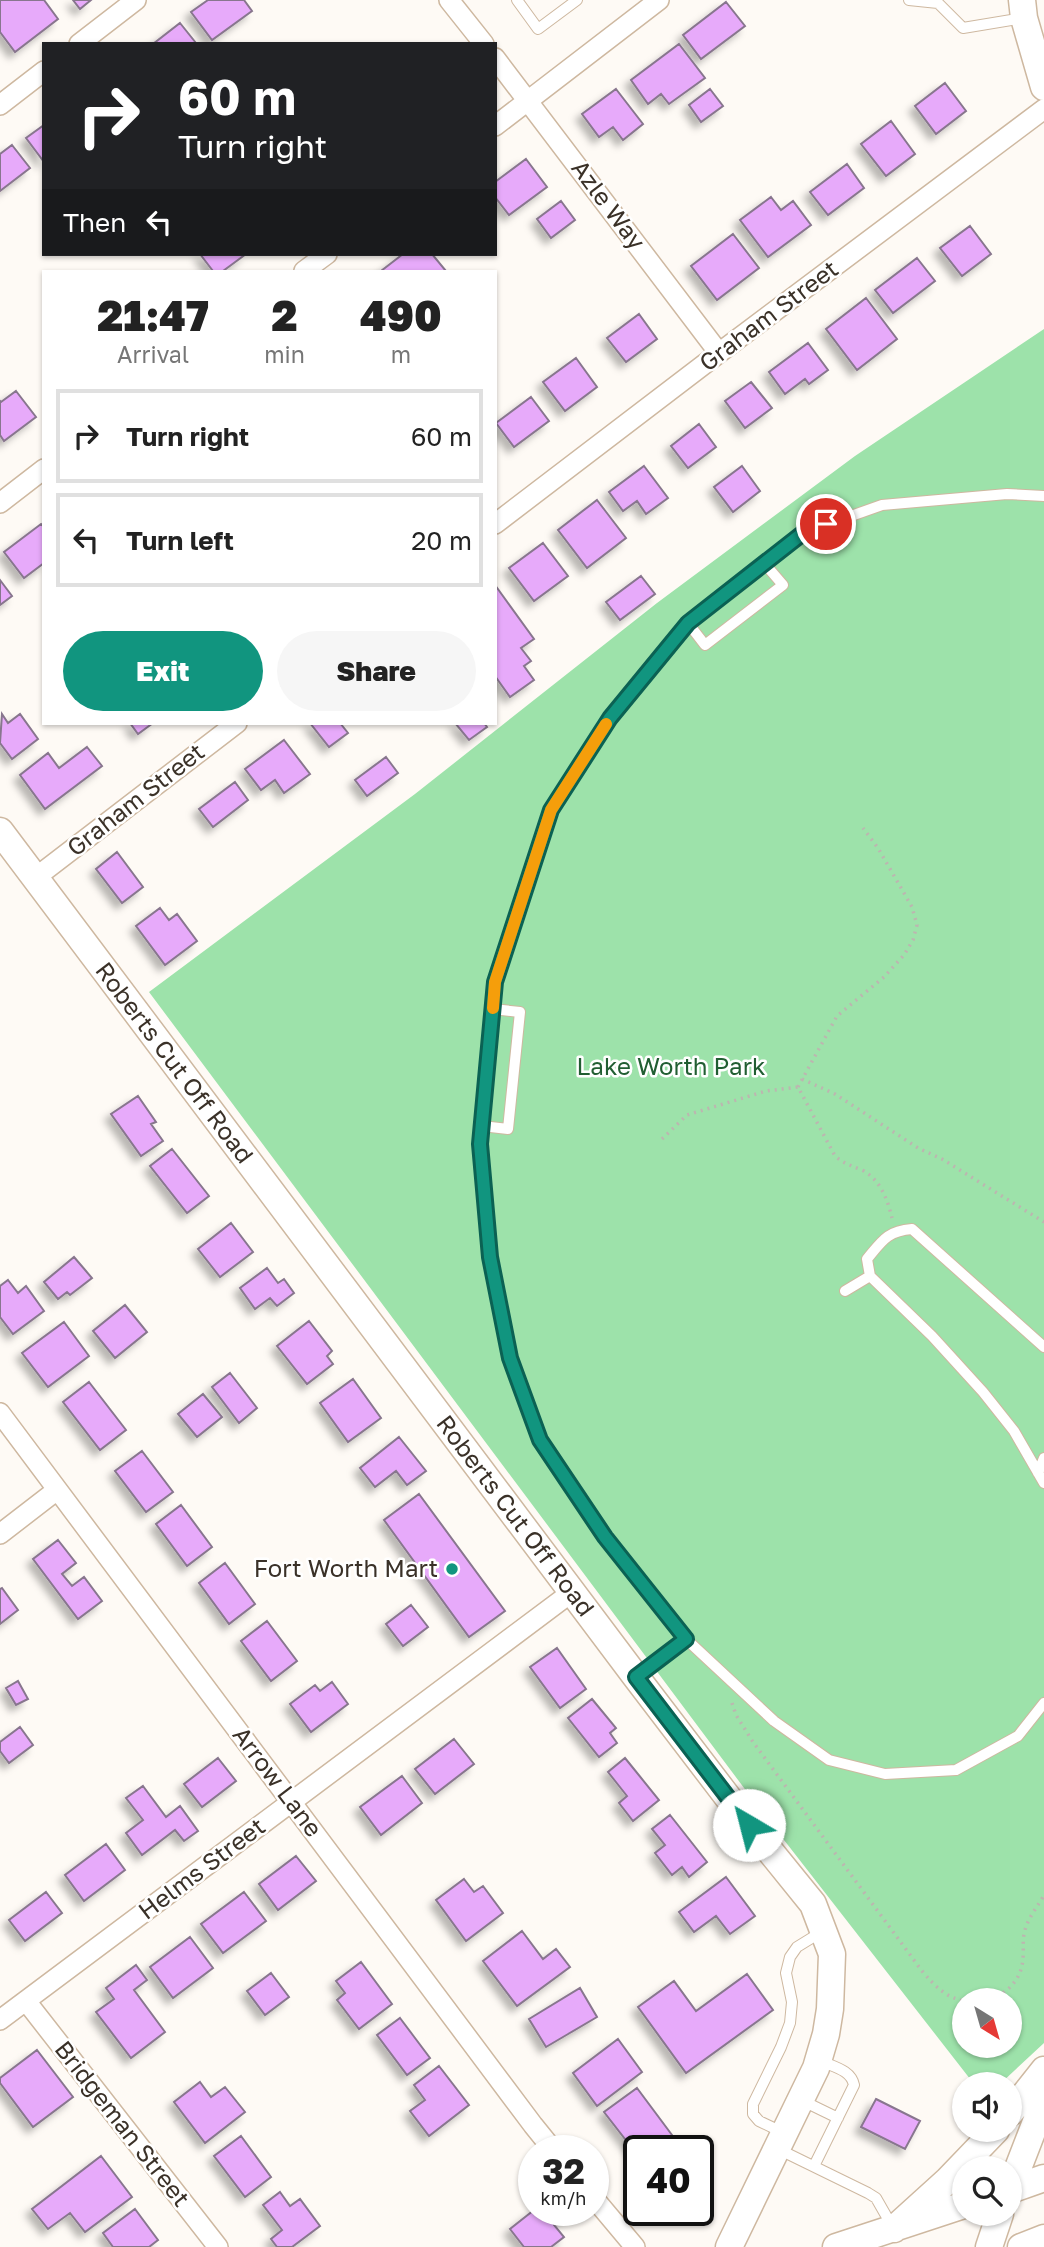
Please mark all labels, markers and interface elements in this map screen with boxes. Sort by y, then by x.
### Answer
text: 60 m [178,67,296,126]
icon: right [63,70,154,161]
text: Turn right [178,127,327,165]
street label: Azle Way [566,154,652,255]
icon: left [140,203,178,241]
text: Then [63,207,126,238]
street label: Graham Street [693,253,843,376]
text: 21:47 [97,290,209,340]
text: 2 [271,290,298,340]
text: 490 [360,290,442,340]
text: Arrival [117,340,189,368]
text: min [264,340,305,368]
text: m [391,340,411,368]
icon: right [67,417,105,455]
text: Turn right [126,421,249,452]
text: 60 m [411,421,472,452]
pin [796,494,856,554]
icon: arrive [807,505,845,543]
icon: left [67,521,105,559]
text: Turn left [126,525,234,556]
text: 20 m [411,525,472,556]
button: Exit [63,631,263,711]
button: Share [277,631,476,711]
street label: Graham Street [61,736,209,861]
street label: Roberts Cut Off Road [90,956,260,1168]
park label: Lake Worth Park [576,1051,766,1080]
street label: Roberts Cut Off Road [431,1409,601,1621]
place label: Fort Worth Mart [254,1553,438,1582]
marker: Fort Worth Mart [444,1561,460,1577]
street label: Arrow Lane [227,1720,329,1842]
position arrow [712,1788,786,1862]
street label: Helms Street [132,1811,270,1925]
north arrow [952,1988,1022,2058]
map controls [952,1988,1022,2226]
street label: Bridgeman Street [50,2035,197,2212]
button: sound [952,2072,1022,2142]
speed limit sign: 40 [623,2135,714,2226]
text: 32 [542,2150,585,2192]
button: search [952,2156,1022,2226]
text: km/h [541,2187,586,2209]

